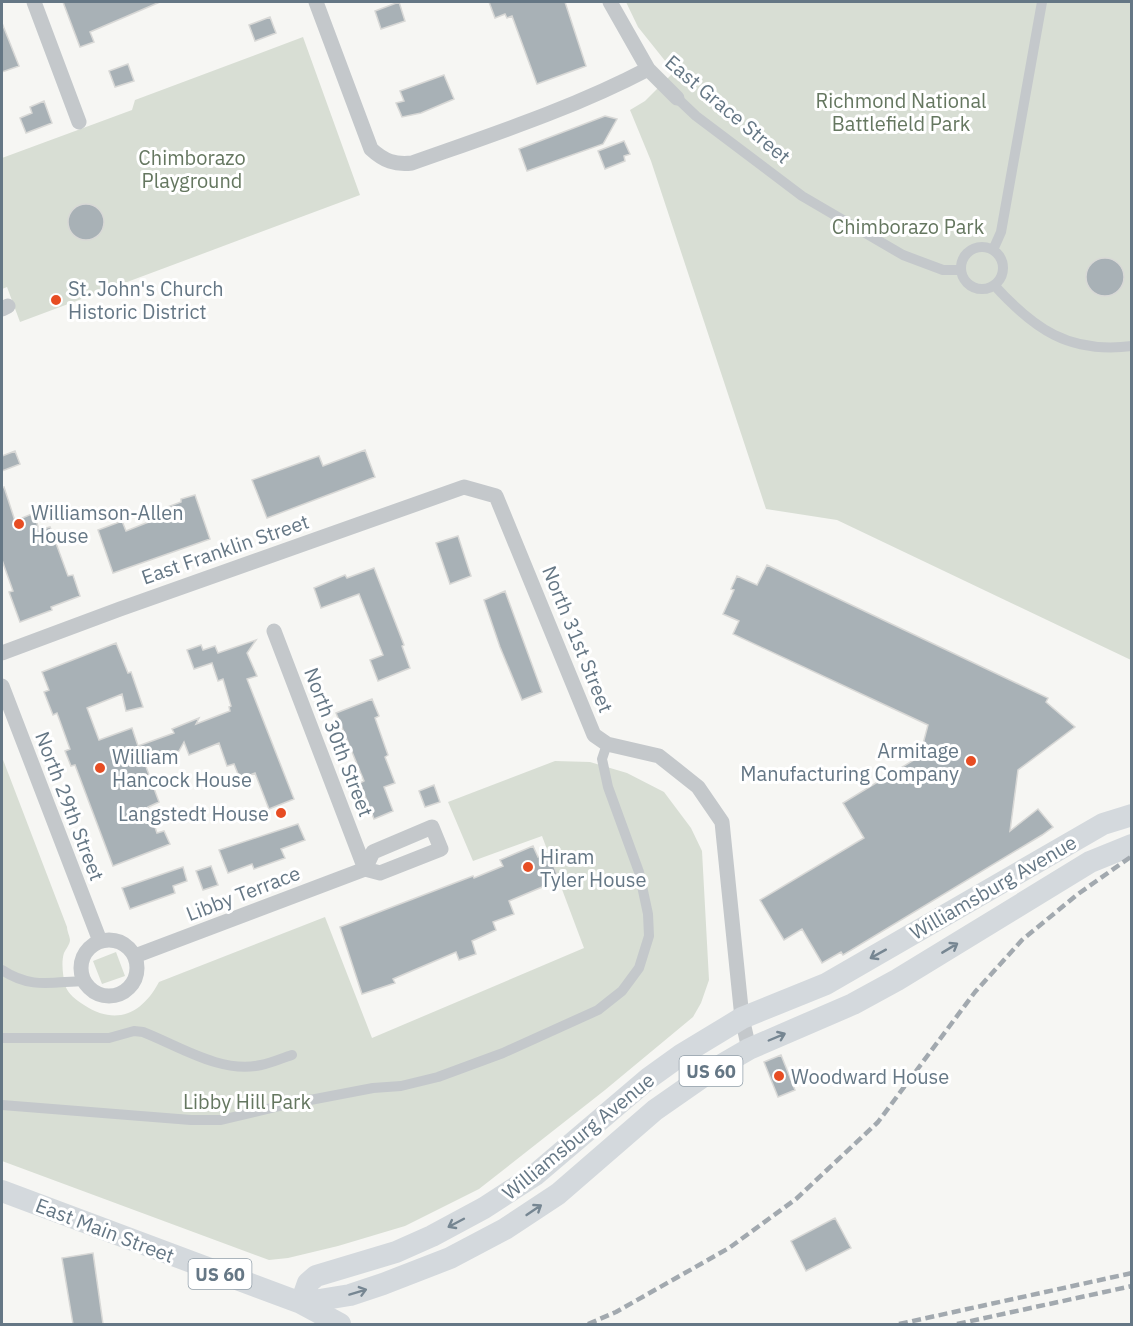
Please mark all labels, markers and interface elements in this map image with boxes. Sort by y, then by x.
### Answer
street label: East Grace Street [660,49,796,169]
park label: Richmond National Battlefield Park [815,87,987,137]
park label: Chimborazo Playground [138,144,246,194]
park label: Chimborazo Park [832,213,985,240]
place label: St. John's Church Historic District [68,275,224,325]
marker: St. John's Church Historic District [49,293,63,307]
place label: Williamson-Allen House [31,499,184,549]
street label: East Franklin Street [138,508,312,590]
marker: Williamson-Allen House [12,517,26,531]
street label: North 31st Street [536,562,620,716]
street label: North 30th Street [298,663,380,821]
street label: North 29th Street [29,727,111,885]
place label: Armitage Manufacturing Company [740,737,959,787]
place label: William Hancock House [112,743,252,793]
marker: Armitage Manufacturing Company [964,754,978,768]
marker: William Hancock House [93,761,107,775]
place label: Langstedt House [118,800,269,827]
marker: Langstedt House [274,806,288,820]
street label: Williamsburg Avenue [905,828,1081,946]
place label: Hiram Tyler House [540,843,647,893]
street label: Libby Terrace [182,859,304,927]
marker: Hiram Tyler House [521,860,535,874]
one-way arrow [941,941,958,953]
one-way arrow [870,948,887,960]
one-way arrow [768,1031,786,1042]
road number: US 60 [680,1056,742,1086]
place label: Woodward House [791,1063,949,1090]
street label: Williamsburg Avenue [496,1066,660,1206]
marker: Woodward House [772,1069,786,1083]
park label: Libby Hill Park [183,1088,311,1115]
street label: East Main Street [32,1191,178,1269]
one-way arrow [526,1204,542,1216]
one-way arrow [448,1218,466,1229]
road number: US 60 [188,1259,252,1289]
one-way arrow [348,1286,367,1297]

